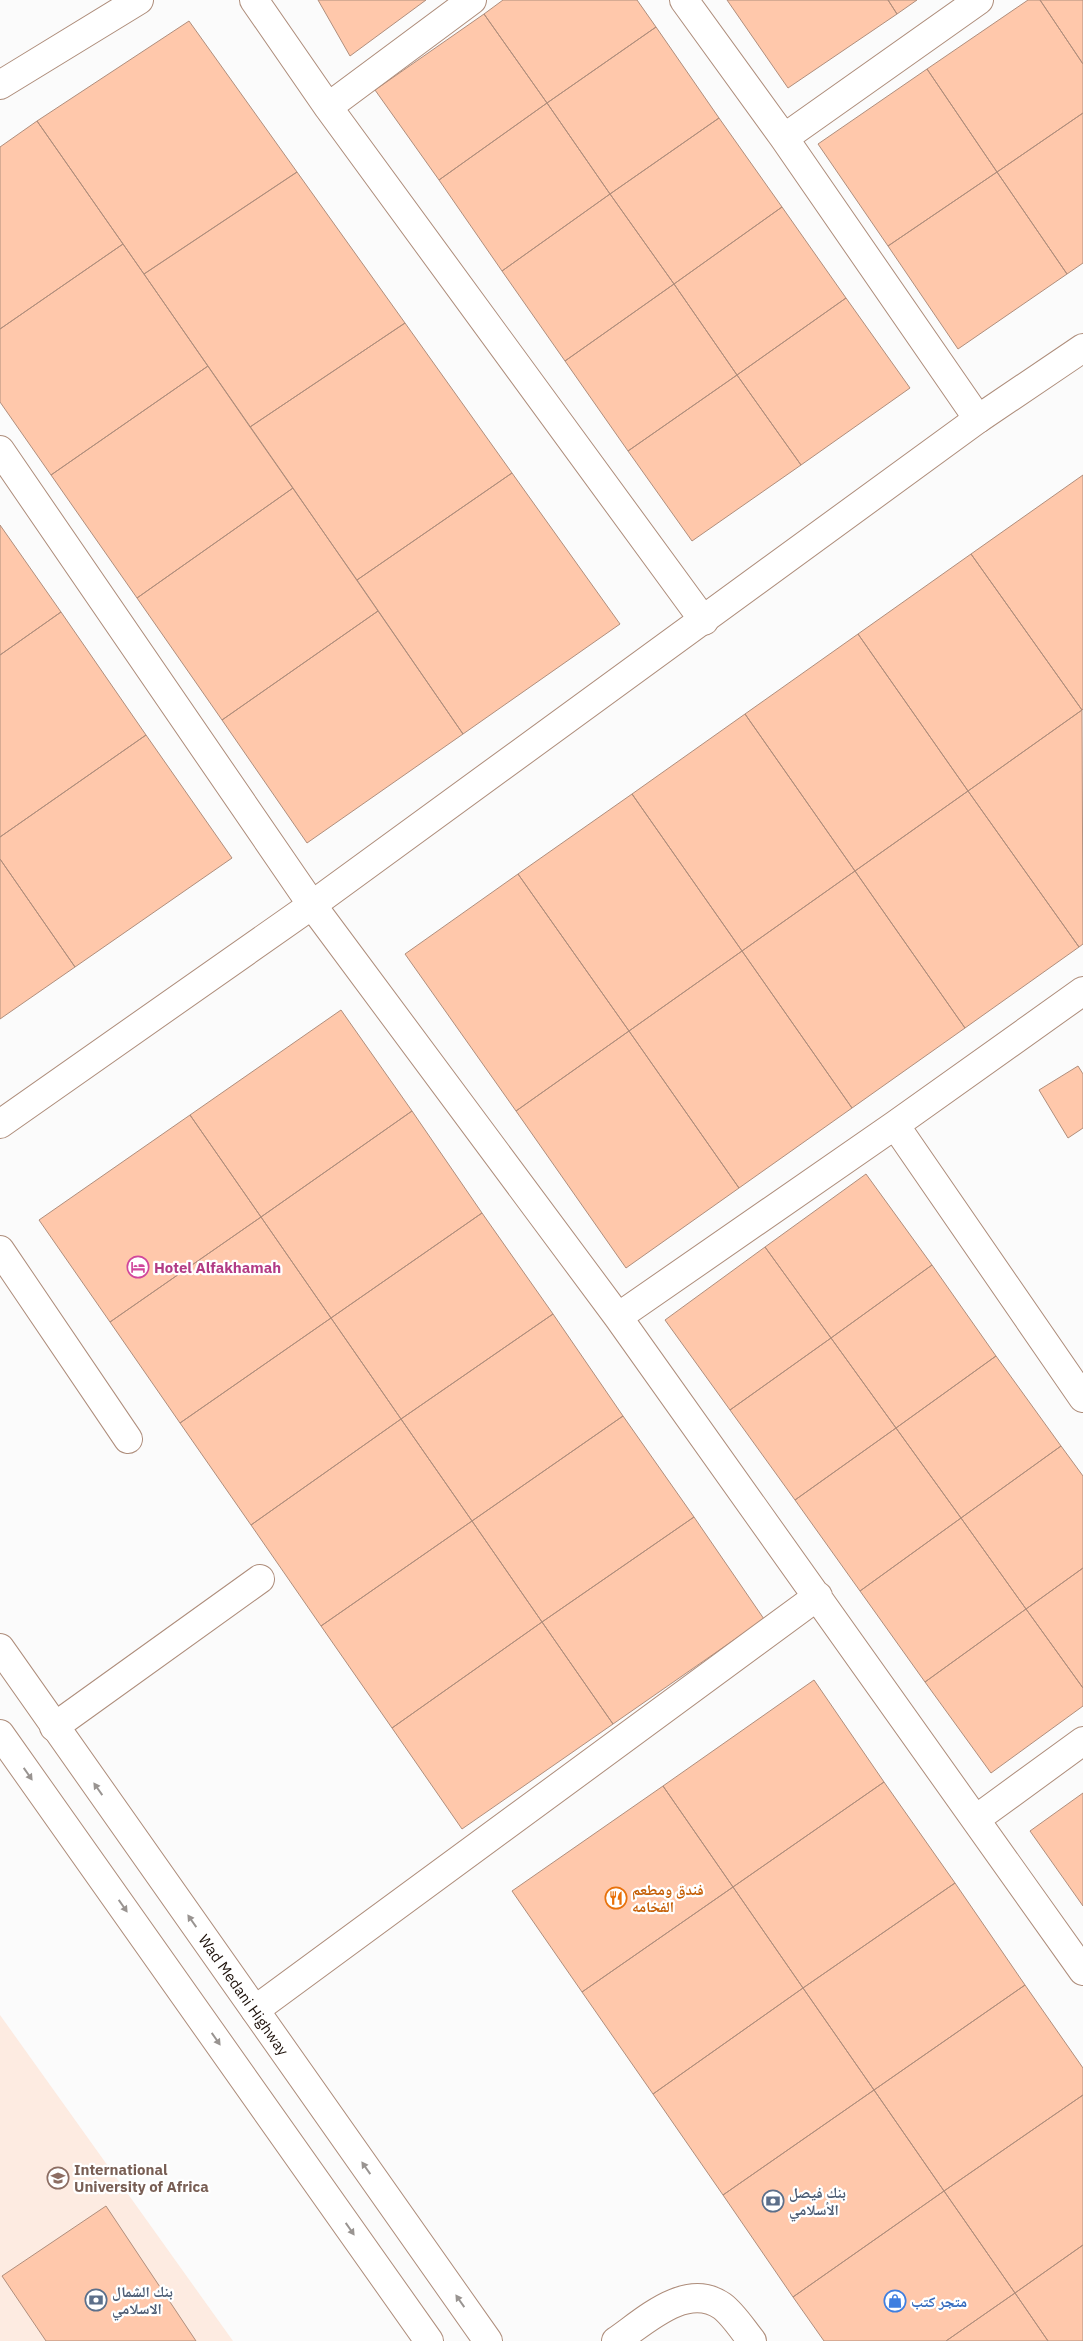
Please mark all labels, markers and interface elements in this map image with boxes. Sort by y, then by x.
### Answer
hotel icon: Hotel Alfakhamah [126,1255,150,1279]
place label: Hotel Alfakhamah [154,1258,281,1277]
one-way arrow [23,1767,33,1781]
one-way arrow [93,1782,103,1796]
place label: فندق ومطعم الفخامه [632,1880,704,1916]
restaurant icon: فندق ومطعم الفخامه [604,1886,628,1910]
one-way arrow [117,1899,128,1912]
one-way arrow [187,1914,197,1928]
street label: Wad Medani Highway [195,1930,294,2059]
one-way arrow [211,2032,221,2046]
place label: International University of Africa [74,2160,209,2196]
one-way arrow [362,2162,372,2175]
school or university icon: International University of Africa [46,2166,70,2190]
place label: بنك فيصل الأسلامي [789,2183,846,2221]
bank icon: بنك فيصل الأسلامي [761,2189,785,2213]
one-way arrow [345,2222,355,2236]
place label: بنك الشمال الاسلامي [112,2282,173,2320]
bank icon: بنك الشمال الاسلامي [84,2288,108,2312]
shop icon: متجر كتب [883,2289,907,2313]
place label: متجر كتب [911,2292,967,2311]
one-way arrow [455,2294,465,2308]

